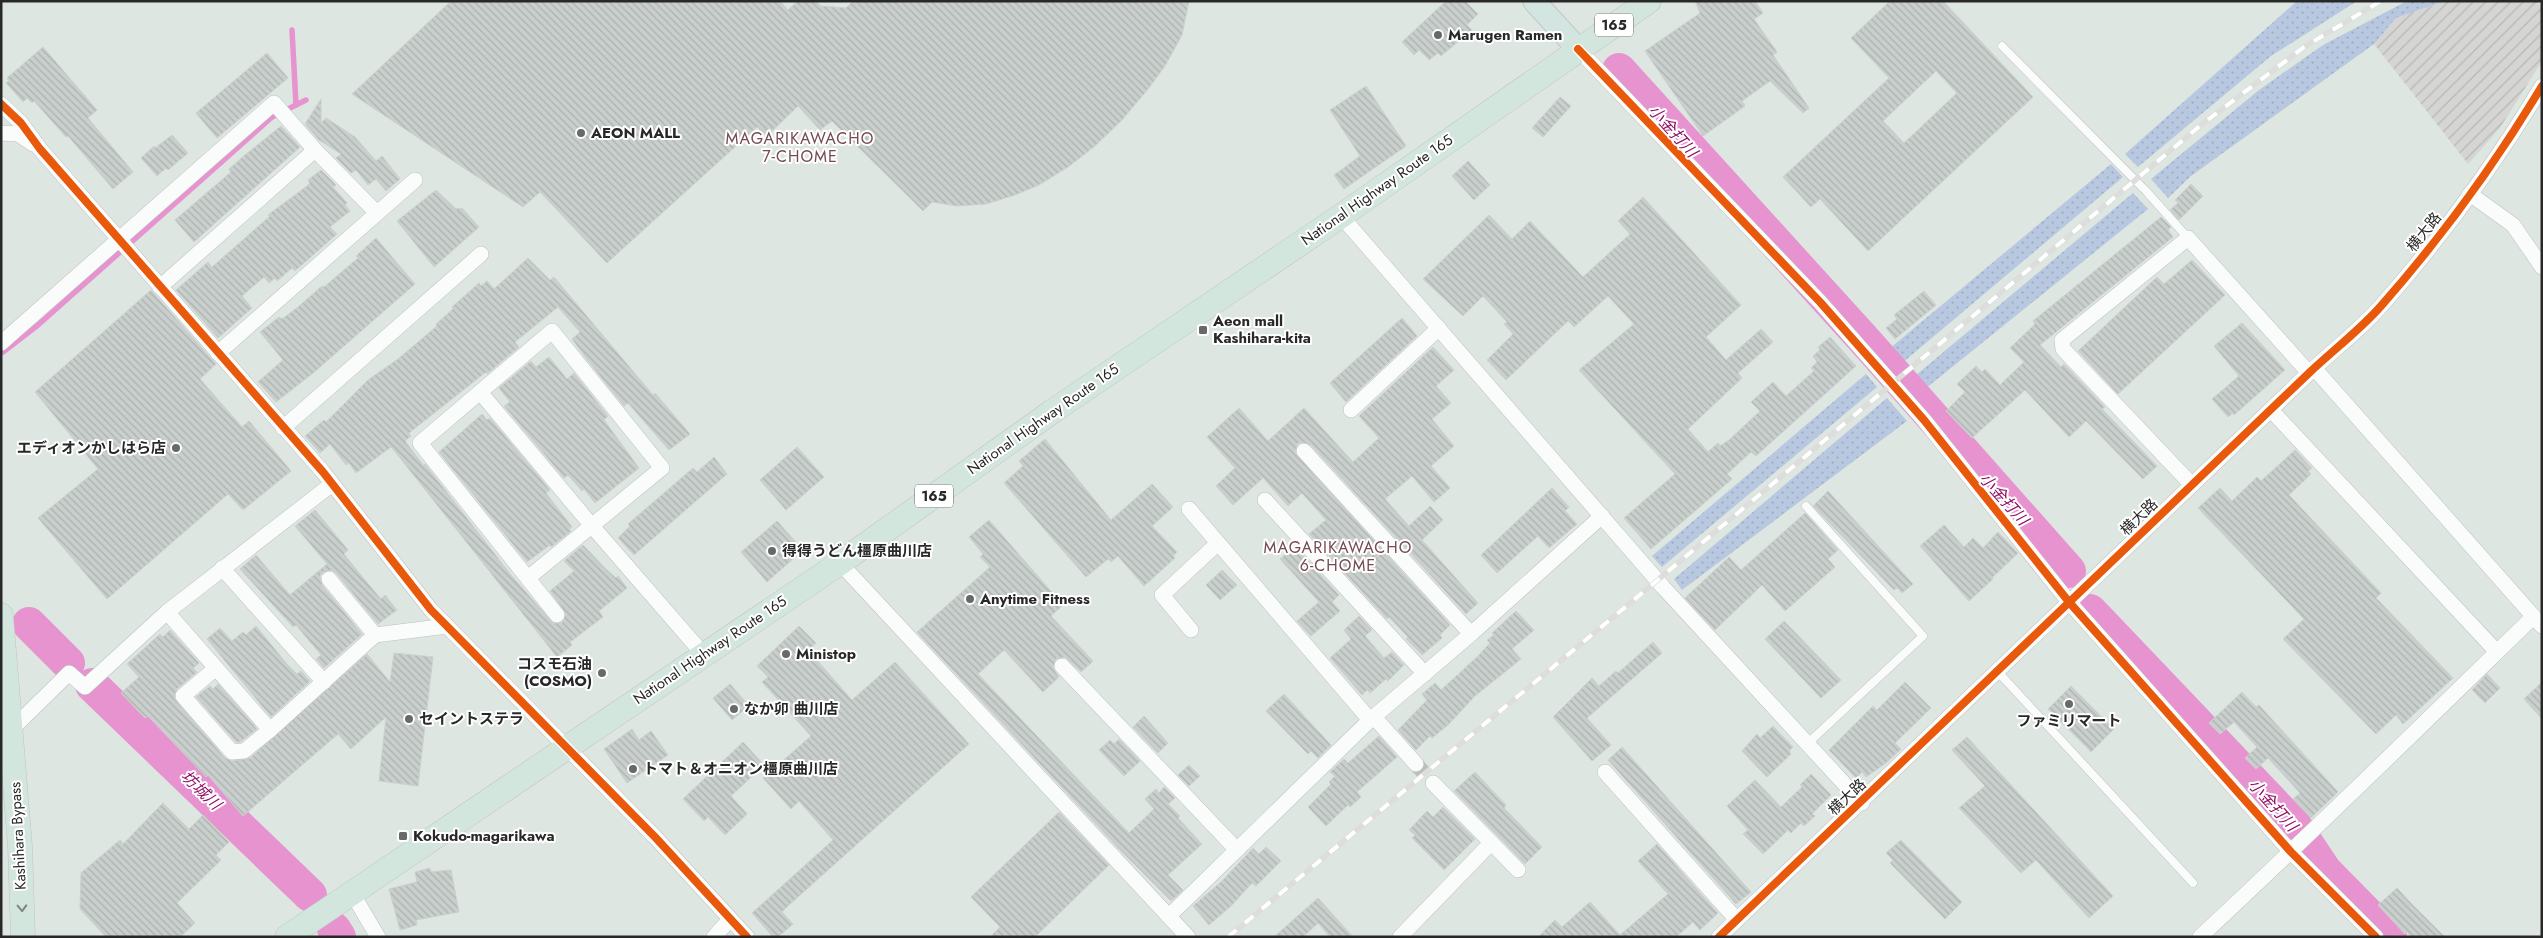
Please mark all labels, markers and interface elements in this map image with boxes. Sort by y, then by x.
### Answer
road number: 165 [1595,14,1633,36]
place label: Marugen Ramen [1448,24,1562,46]
marker: Marugen Ramen [1432,29,1444,41]
water label: 小金打川 [1643,100,1704,164]
place label: AEON MALL [590,122,680,144]
marker: AEON MALL [575,127,587,139]
district label: MAGARIKAWACHO 7-CHOME [726,127,874,168]
street label: National Highway Route 165 [1296,129,1458,251]
street label: 横大路 [2401,208,2447,256]
place label: Aeon mall Kashihara-kita [1212,310,1311,349]
marker: Aeon mall Kashihara-kita [1197,324,1209,336]
street label: National Highway Route 165 [962,358,1124,480]
place label: エディオンかしはら店 [17,437,166,459]
marker: エディオンかしはら店 [170,442,182,454]
water label: 小金打川 [1974,468,2035,532]
road number: 165 [915,484,953,508]
street label: 横大路 [2115,493,2163,541]
district label: MAGARIKAWACHO 6-CHOME [1264,536,1412,577]
place label: 得得うどん橿原曲川店 [782,540,932,562]
marker: 得得うどん橿原曲川店 [766,545,778,557]
place label: Anytime Fitness [979,588,1090,610]
street label: National Highway Route 165 [629,590,791,710]
marker: Anytime Fitness [964,593,976,605]
place label: Ministop [796,643,856,665]
marker: Ministop [780,648,792,660]
place label: コスモ石油 (COSMO) [517,653,592,692]
marker: コスモ石油 (COSMO) [596,667,608,679]
place label: なか卯 曲川店 [744,698,839,720]
marker: ファミリマート [2063,698,2075,710]
marker: なか卯 曲川店 [728,703,740,715]
place label: セイントステラ [419,708,524,730]
place label: ファミリマート [2016,710,2122,732]
marker: セイントステラ [403,713,415,725]
place label: トマト＆オニオン橿原曲川店 [643,758,838,780]
marker: トマト＆オニオン橿原曲川店 [627,763,639,775]
water label: 坊城川 [176,765,228,816]
street label: 横大路 [1823,774,1871,820]
water label: 小金打川 [2243,774,2304,838]
street label: Kashihara Bypass [4,781,32,891]
place label: Kokudo-magarikawa [413,825,555,847]
marker: Kokudo-magarikawa [397,830,409,842]
one-way arrow [17,904,27,912]

